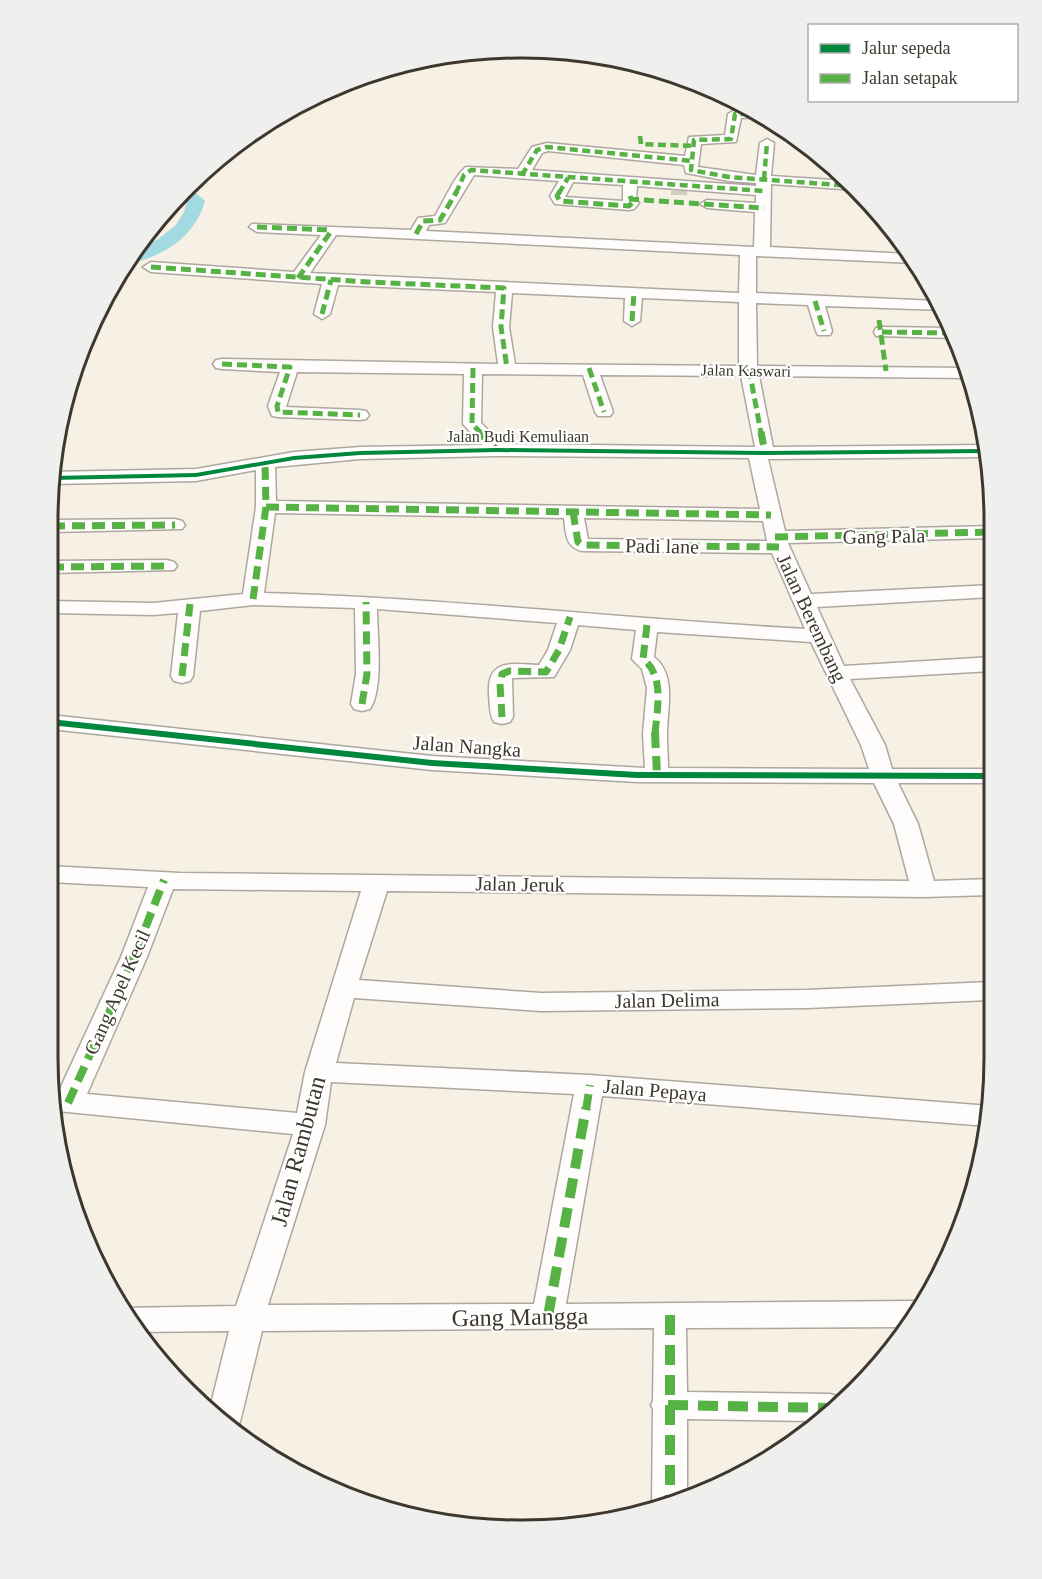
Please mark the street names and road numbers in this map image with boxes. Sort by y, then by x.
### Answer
street label: Jalan Kaswari [701,361,792,380]
street label: Jalan Budi Kemuliaan [447,428,589,445]
street label: Gang Pala [842,524,926,549]
street label: Padi lane [625,534,699,558]
street label: Jalan Berembang [772,551,851,686]
street label: Jalan Nangka [412,731,522,762]
street label: Jalan Jeruk [475,872,565,896]
street label: Gang Apel Kecil [80,926,155,1058]
street label: Jalan Delima [614,988,720,1012]
street label: Jalan Rambutan [266,1073,330,1229]
street label: Jalan Pepaya [602,1075,708,1106]
street label: Gang Mangga [451,1303,589,1331]

